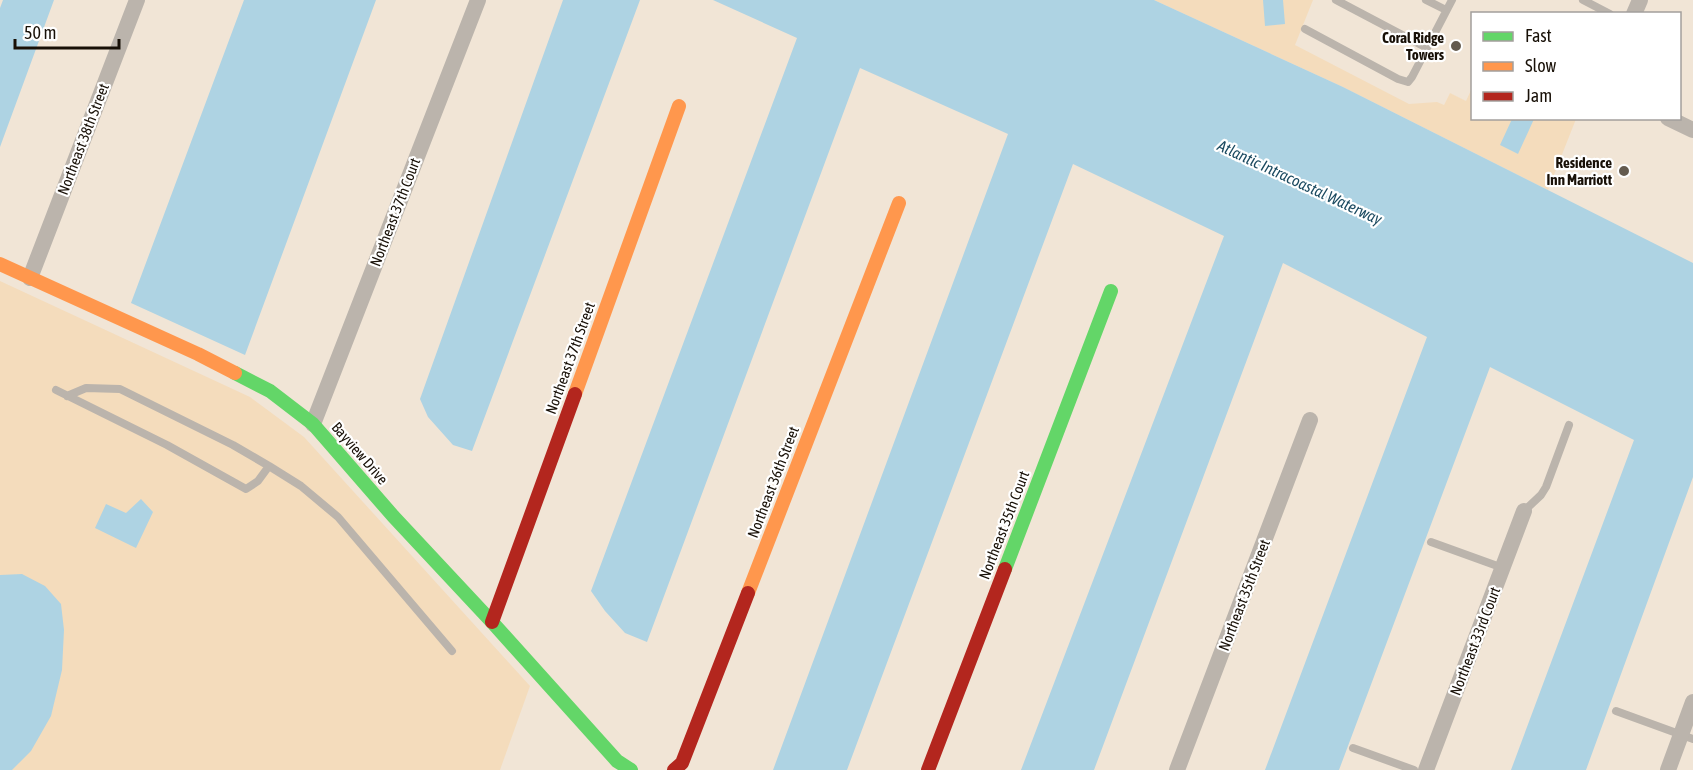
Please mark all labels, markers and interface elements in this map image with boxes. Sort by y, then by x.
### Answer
scale bar [15,12,118,50]
legend [1471,12,1681,120]
text: 50 m [24,22,56,43]
text: Fast [1525,25,1552,46]
place label: Coral Ridge Towers [1382,29,1445,63]
marker: Coral Ridge Towers [1449,39,1463,53]
text: Slow [1525,55,1556,76]
street label: Northeast 38th Street [54,81,112,197]
text: Jam [1525,85,1552,106]
water label: Atlantic Intracoastal Waterway [1214,136,1385,229]
place label: Residence Inn Marriott [1547,154,1613,188]
street label: Northeast 37th Court [367,155,423,269]
marker: Residence Inn Marriott [1617,164,1631,178]
street label: Northeast 37th Street [542,300,598,416]
street label: Bayview Drive [328,418,392,488]
street label: Northeast 36th Street [744,424,802,540]
street label: Northeast 35th Court [976,468,1032,582]
street label: Northeast 35th Street [1215,537,1273,653]
street label: Northeast 33rd Court [1447,584,1503,698]

